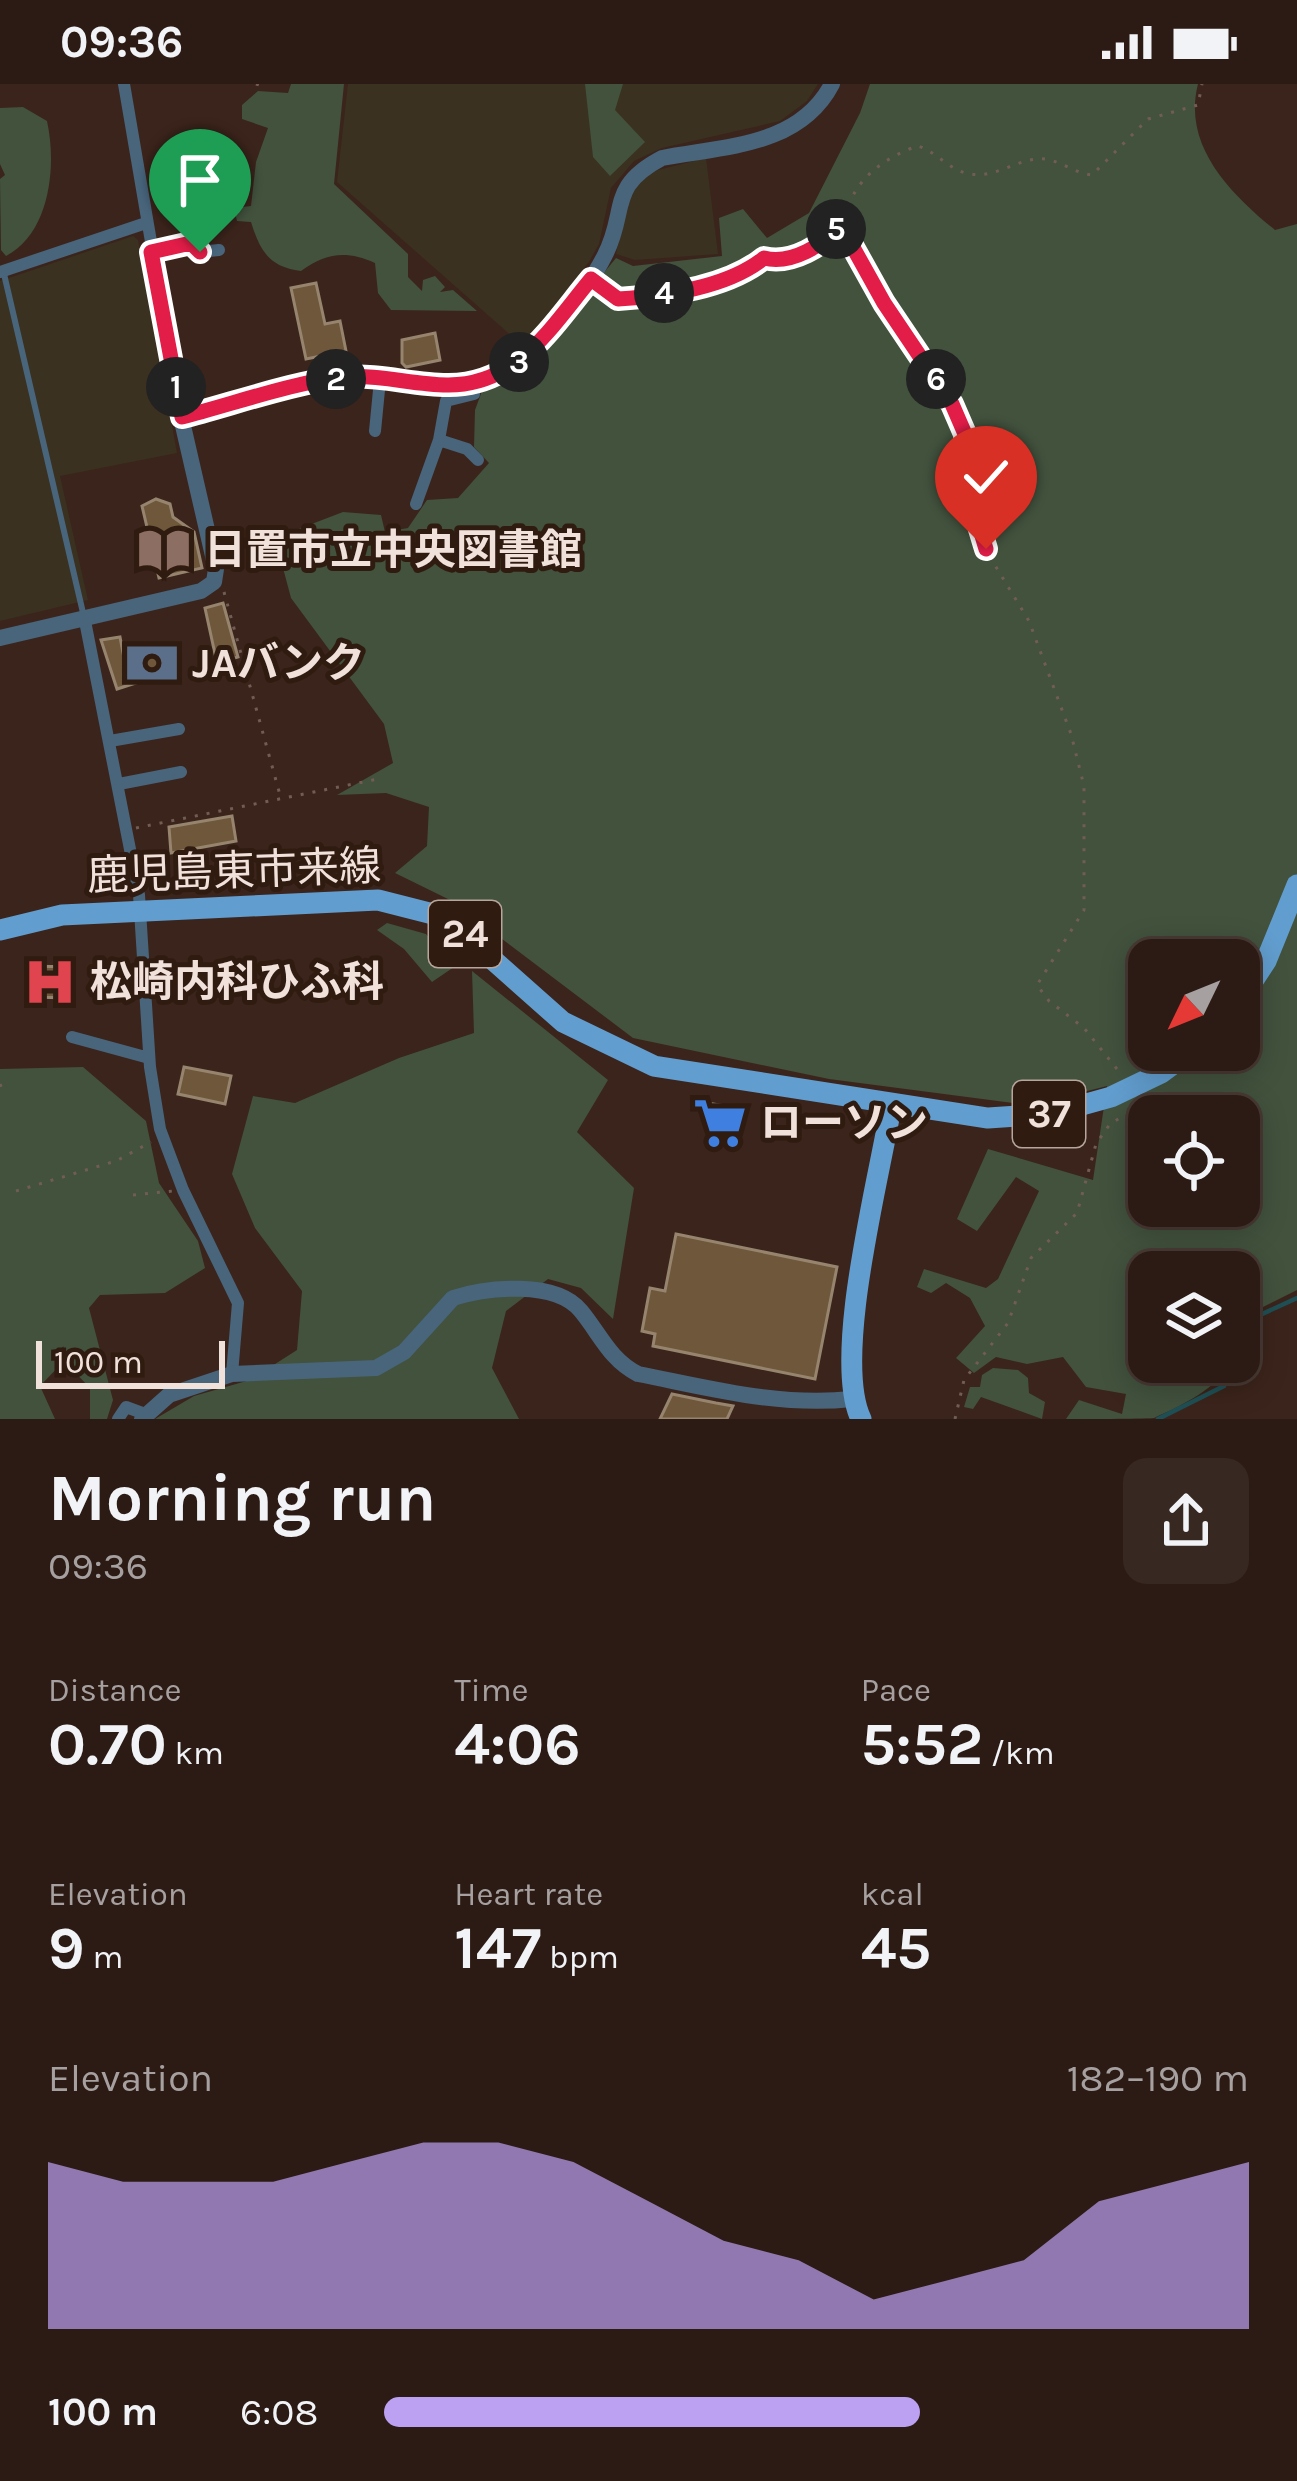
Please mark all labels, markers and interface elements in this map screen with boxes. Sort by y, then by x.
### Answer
text: 09:36 [60,16,183,68]
pin [149,129,251,252]
icon: arrive [167,147,233,213]
pin: 5 [806,199,866,259]
text: 5 [826,210,846,248]
pin: 4 [634,263,694,323]
text: 4 [654,274,674,312]
pin: 3 [489,332,549,392]
text: 3 [509,343,529,381]
pin: 2 [306,349,366,409]
pin: 6 [906,349,966,409]
pin: 1 [146,357,206,417]
text: 2 [326,360,346,398]
text: 6 [926,360,946,398]
text: 1 [170,368,182,406]
pin [935,426,1037,549]
icon: check [953,444,1019,510]
library icon: 日置市立中央図書館 [135,521,193,579]
place label: 日置市立中央図書館 [204,525,582,575]
bank icon: JAバンク [123,634,181,692]
place label: JAバンク [192,638,365,688]
street label: 鹿児島東市来線 [86,841,382,901]
road number: 24 [429,901,501,967]
north arrow [1128,939,1260,1071]
map controls [1128,939,1260,1383]
hospital icon: 松崎内科ひふ科 [21,953,79,1011]
place label: 松崎内科ひふ科 [90,957,384,1007]
road number: 37 [1013,1081,1085,1147]
supermarket icon: ローソン [691,1094,749,1152]
button: locate [1128,1095,1260,1227]
place label: ローソン [760,1098,928,1148]
button: layers [1128,1251,1260,1383]
scale bar [36,1335,225,1388]
text: 100 m [54,1343,143,1381]
button: share [1123,1458,1249,1584]
text: Morning run [48,1459,436,1537]
text: 09:36 [48,1543,148,1589]
text: Distance [48,1671,181,1709]
text: Time [454,1671,529,1709]
text: Pace [861,1671,931,1709]
text: 0.70 [48,1709,167,1779]
text: 4:06 [454,1709,581,1779]
text: 5:52 [861,1709,983,1779]
text: km [167,1734,224,1772]
text: /km [983,1734,1055,1772]
text: Elevation [48,1875,188,1913]
text: Heart rate [454,1875,603,1913]
text: kcal [861,1875,924,1913]
text: 9 [48,1913,85,1983]
text: 147 [454,1913,541,1983]
text: 45 [861,1913,931,1983]
text: m [85,1938,123,1976]
text: bpm [541,1938,619,1976]
text: Elevation [48,2055,213,2101]
text: 182–190 m [1067,2055,1249,2101]
text: 100 m [48,2389,158,2435]
text: 6:08 [240,2389,318,2435]

